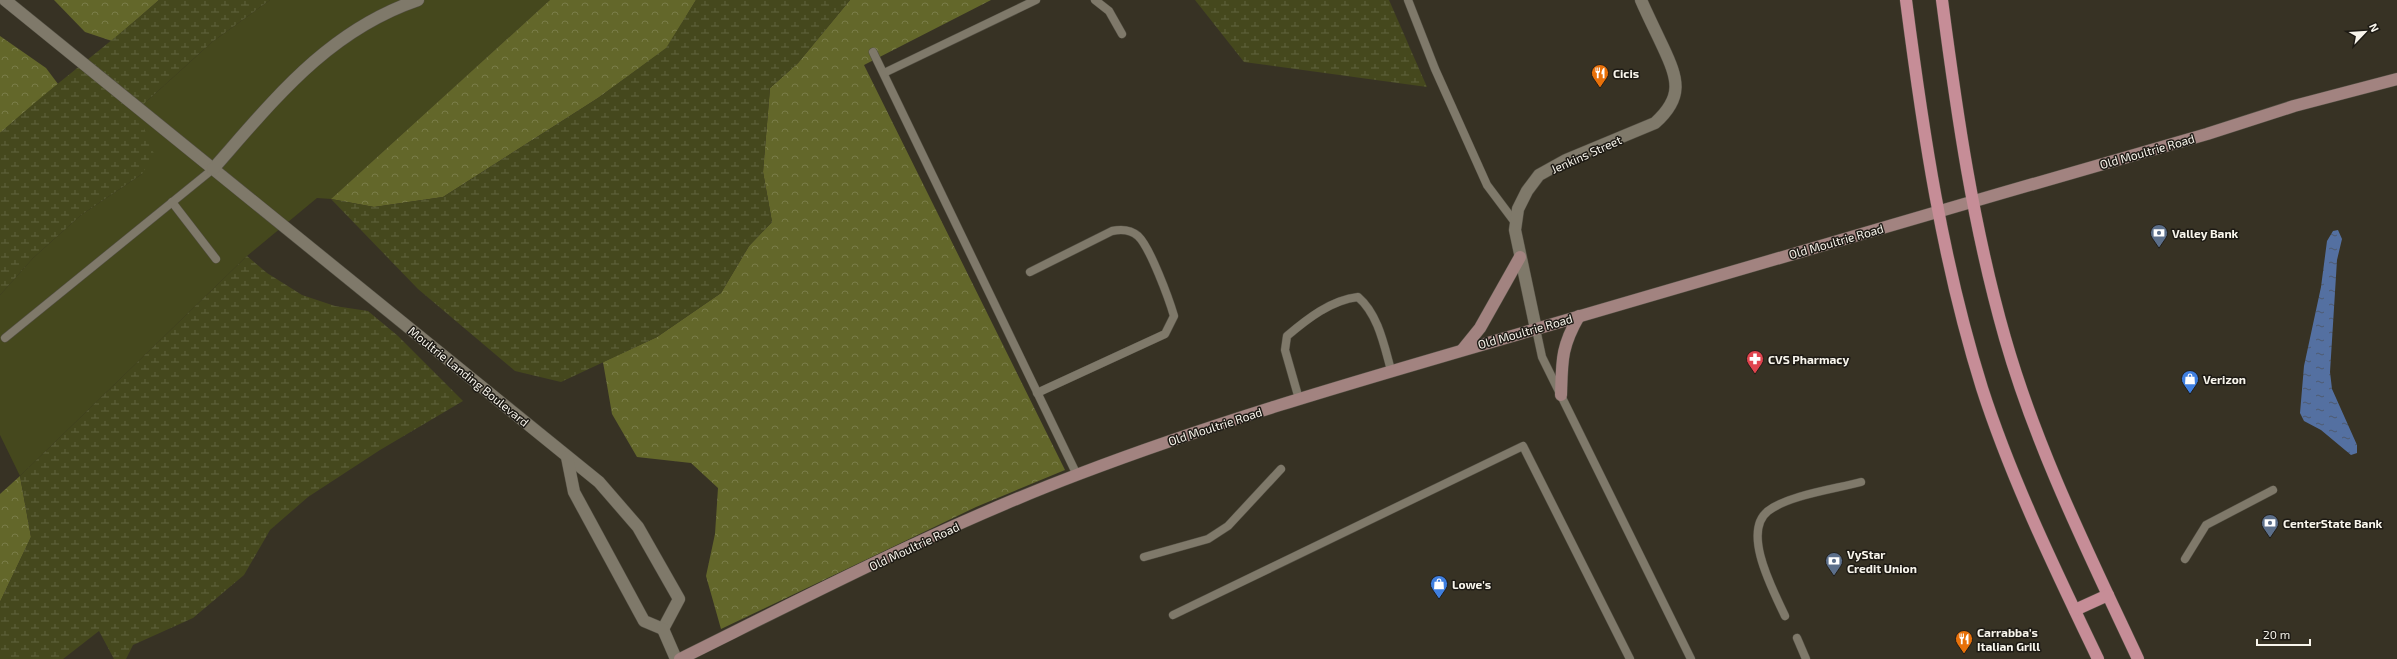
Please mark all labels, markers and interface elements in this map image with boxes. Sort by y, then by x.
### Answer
north arrow [2345,12,2385,52]
text: N [2367,21,2382,34]
restaurant icon: Cicis [1590,63,1610,88]
place label: Cicis [1613,66,1639,80]
street label: Old Moultrie Road [2098,131,2196,171]
street label: Jenkins Street [1549,132,1624,176]
street label: Old Moultrie Road [1787,221,1885,261]
bank icon: Valley Bank [2149,223,2169,248]
place label: Valley Bank [2172,226,2239,241]
street label: Old Moultrie Road [1476,311,1574,351]
street label: Moultrie Landing Boulevard [406,323,532,429]
pharmacy icon: CVS Pharmacy [1745,349,1765,374]
place label: CVS Pharmacy [1768,352,1849,367]
shop icon: Verizon [2180,369,2200,394]
place label: Verizon [2203,372,2246,386]
street label: Old Moultrie Road [1166,404,1264,448]
bank icon: CenterState Bank [2260,513,2280,538]
place label: CenterState Bank [2283,516,2383,530]
street label: Old Moultrie Road [867,519,961,573]
place label: VyStar Credit Union [1847,547,1917,575]
bank icon: VyStar Credit Union [1824,551,1844,576]
shop icon: Lowe's [1429,574,1449,599]
place label: Lowe's [1452,577,1491,591]
scale bar [2257,621,2310,647]
place label: Carrabba's Italian Grill [1977,625,2040,653]
text: 20 m [2263,627,2290,641]
restaurant icon: Carrabba's Italian Grill [1954,629,1974,654]

